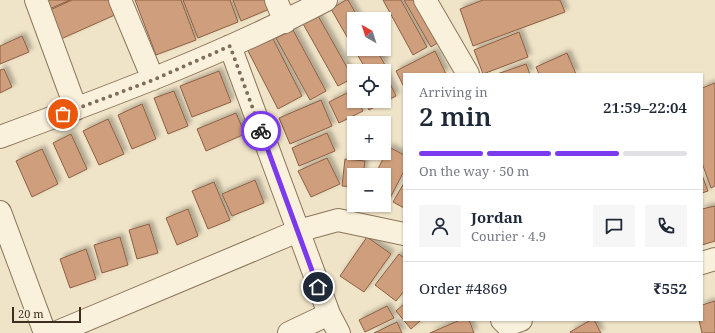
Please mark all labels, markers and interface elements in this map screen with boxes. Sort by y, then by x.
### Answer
north arrow [347,12,391,56]
map controls [347,12,391,212]
button: locate [347,64,391,108]
text: Arriving in [419,83,488,101]
pin [46,97,80,131]
text: 21:59–22:04 [603,97,687,117]
text: 2 min [419,98,492,134]
icon: bag [52,103,74,125]
courier [241,111,281,151]
button: + [347,116,391,160]
icon: bike [250,120,272,142]
text: On the way · 50 m [419,162,529,180]
button: − [347,168,391,212]
button: person [419,205,461,247]
button: chat [593,205,635,247]
button: phone [645,205,687,247]
text: Jordan [471,207,523,227]
text: Courier · 4.9 [471,227,546,245]
pin [301,270,335,304]
icon: home [307,276,329,298]
text: Order #4869 [419,278,507,298]
text: ₹552 [653,278,687,298]
scale bar [12,305,81,324]
text: 20 m [18,306,44,321]

